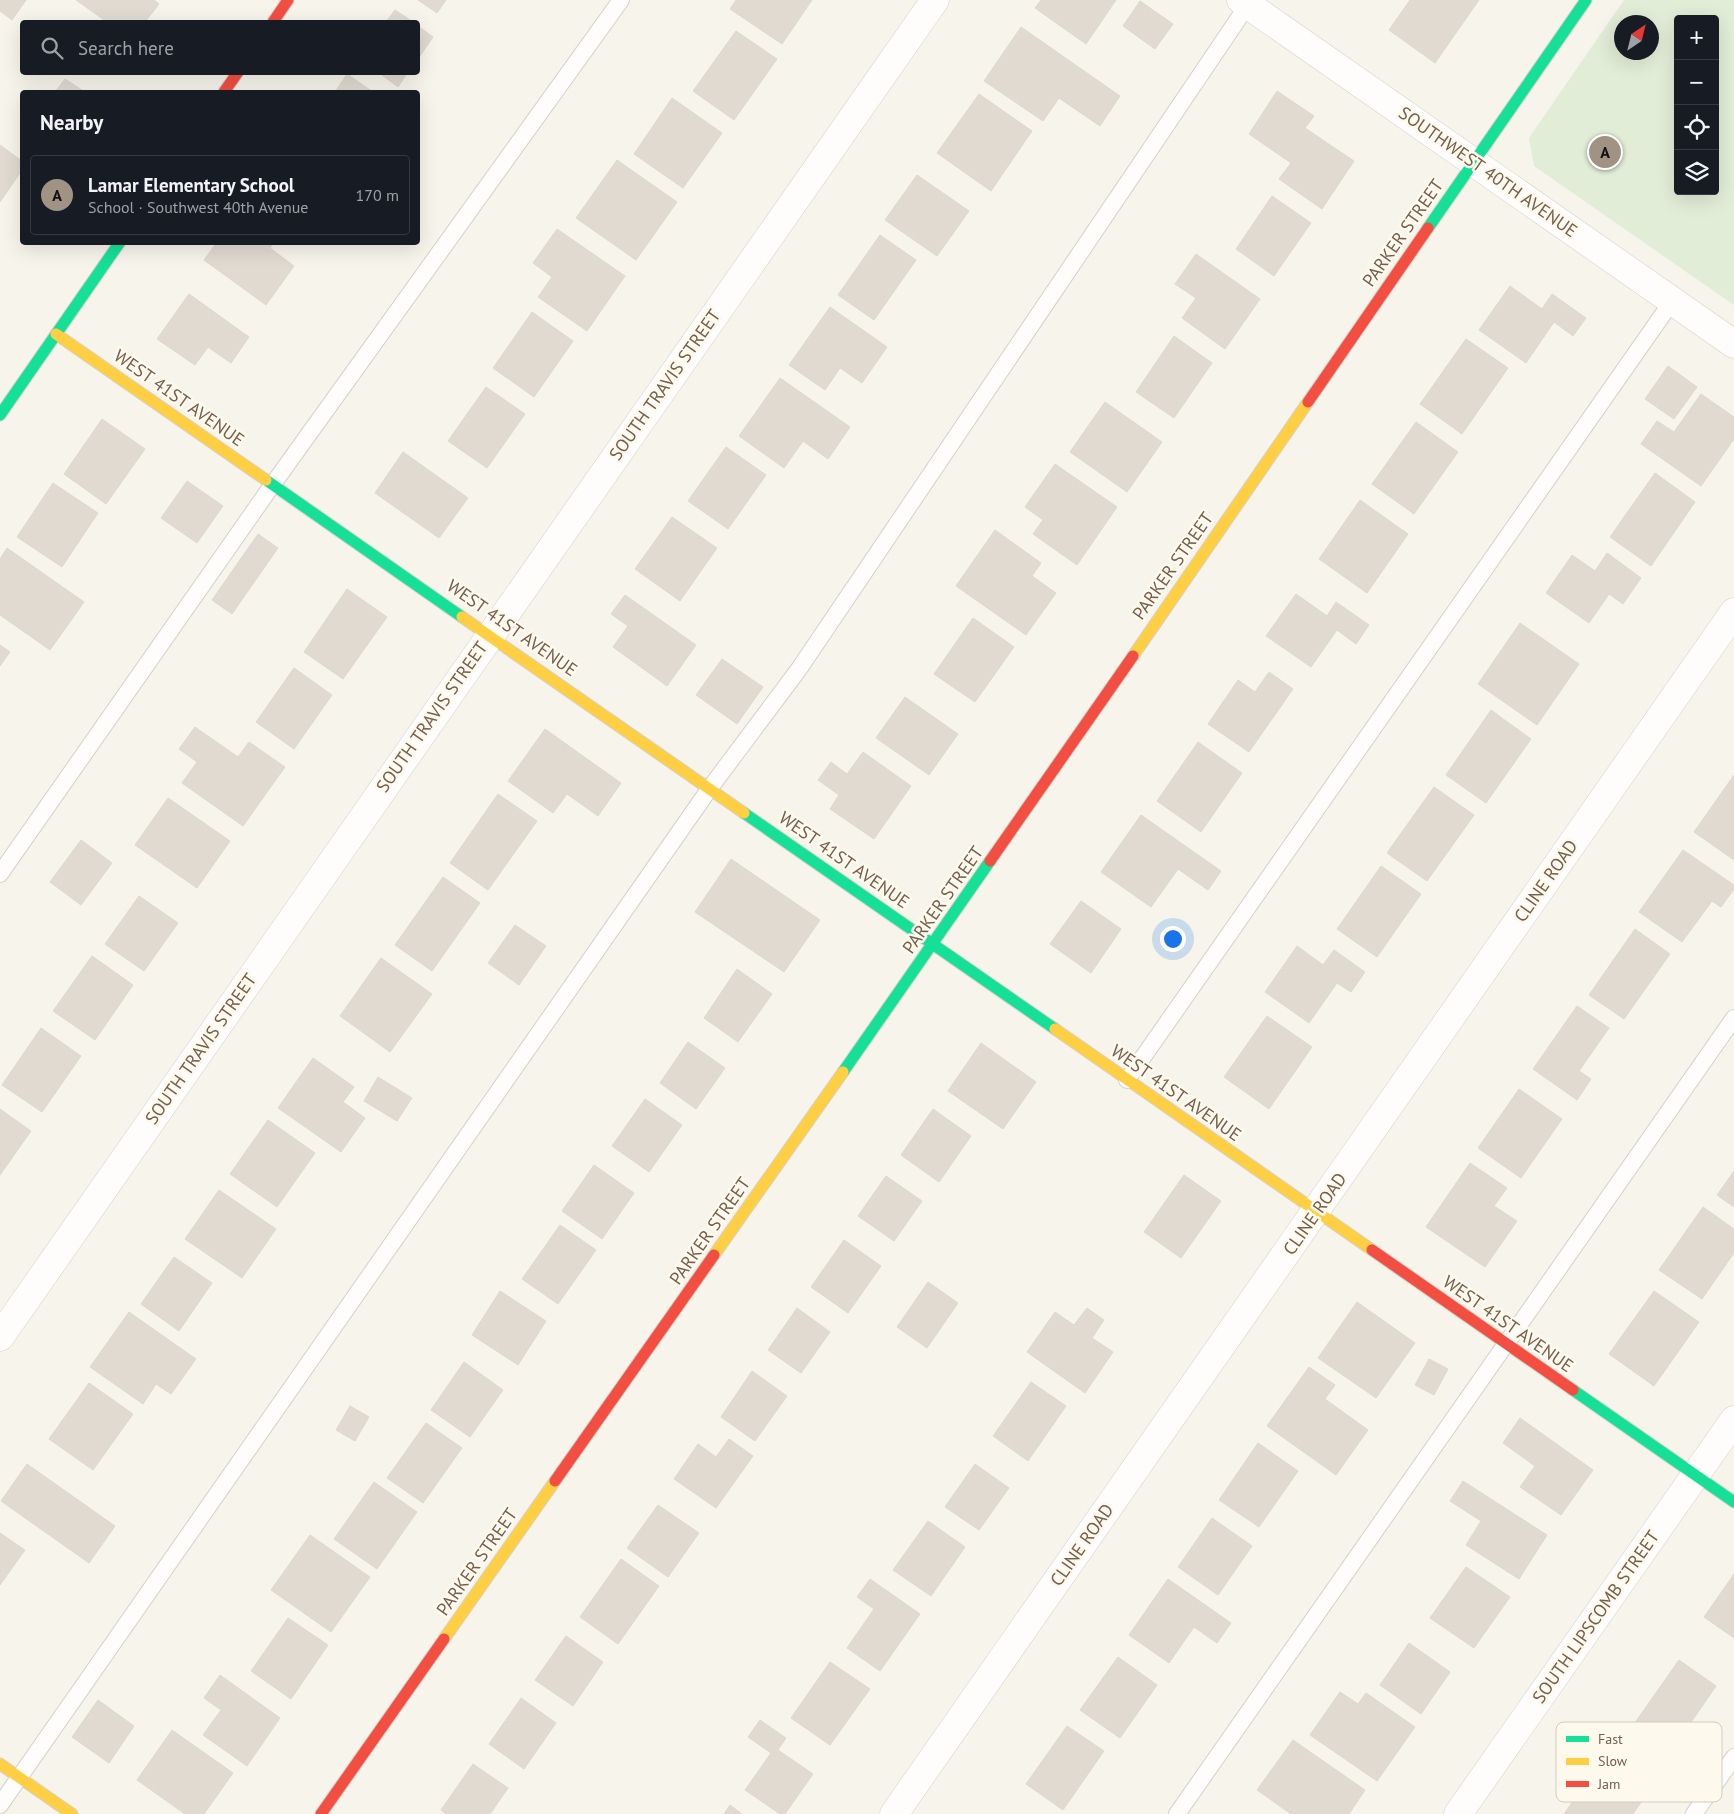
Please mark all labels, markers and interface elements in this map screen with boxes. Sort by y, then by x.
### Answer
north arrow [1614,15,1659,60]
map controls [1674,15,1719,195]
button: + [1674,15,1719,60]
search box [20,20,420,75]
icon: search [38,34,66,62]
text: Search here [78,36,174,60]
button: − [1674,60,1719,105]
street label: SOUTHWEST 40TH AVENUE [1394,101,1582,242]
button: locate [1674,105,1719,150]
text: Nearby [40,109,103,136]
pin: A [1589,133,1621,171]
button: layers [1674,150,1719,195]
text: Lamar Elementary School [88,173,294,197]
street label: PARKER STREET [1357,175,1448,291]
text: A [52,185,62,205]
text: 170 m [356,185,399,205]
text: School · Southwest 40th Avenue [88,197,308,217]
street label: SOUTH TRAVIS STREET [604,305,725,465]
street label: WEST 41ST AVENUE [110,344,249,451]
street label: PARKER STREET [1127,508,1218,624]
street label: WEST 41ST AVENUE [443,574,582,681]
street label: SOUTH TRAVIS STREET [371,637,492,797]
street label: WEST 41ST AVENUE [775,806,914,913]
street label: CLINE ROAD [1509,835,1582,926]
street label: PARKER STREET [897,842,988,958]
your location [1160,926,1186,952]
street label: SOUTH TRAVIS STREET [140,969,261,1129]
street label: WEST 41ST AVENUE [1107,1039,1246,1146]
street label: CLINE ROAD [1278,1168,1351,1259]
street label: PARKER STREET [664,1173,755,1289]
street label: WEST 41ST AVENUE [1439,1270,1578,1377]
street label: CLINE ROAD [1045,1499,1118,1590]
street label: PARKER STREET [431,1504,522,1620]
street label: SOUTH LIPSCOMB STREET [1527,1526,1664,1708]
legend [1556,1722,1722,1802]
text: Fast [1598,1730,1623,1748]
text: Slow [1598,1752,1628,1770]
text: Jam [1597,1775,1620,1793]

